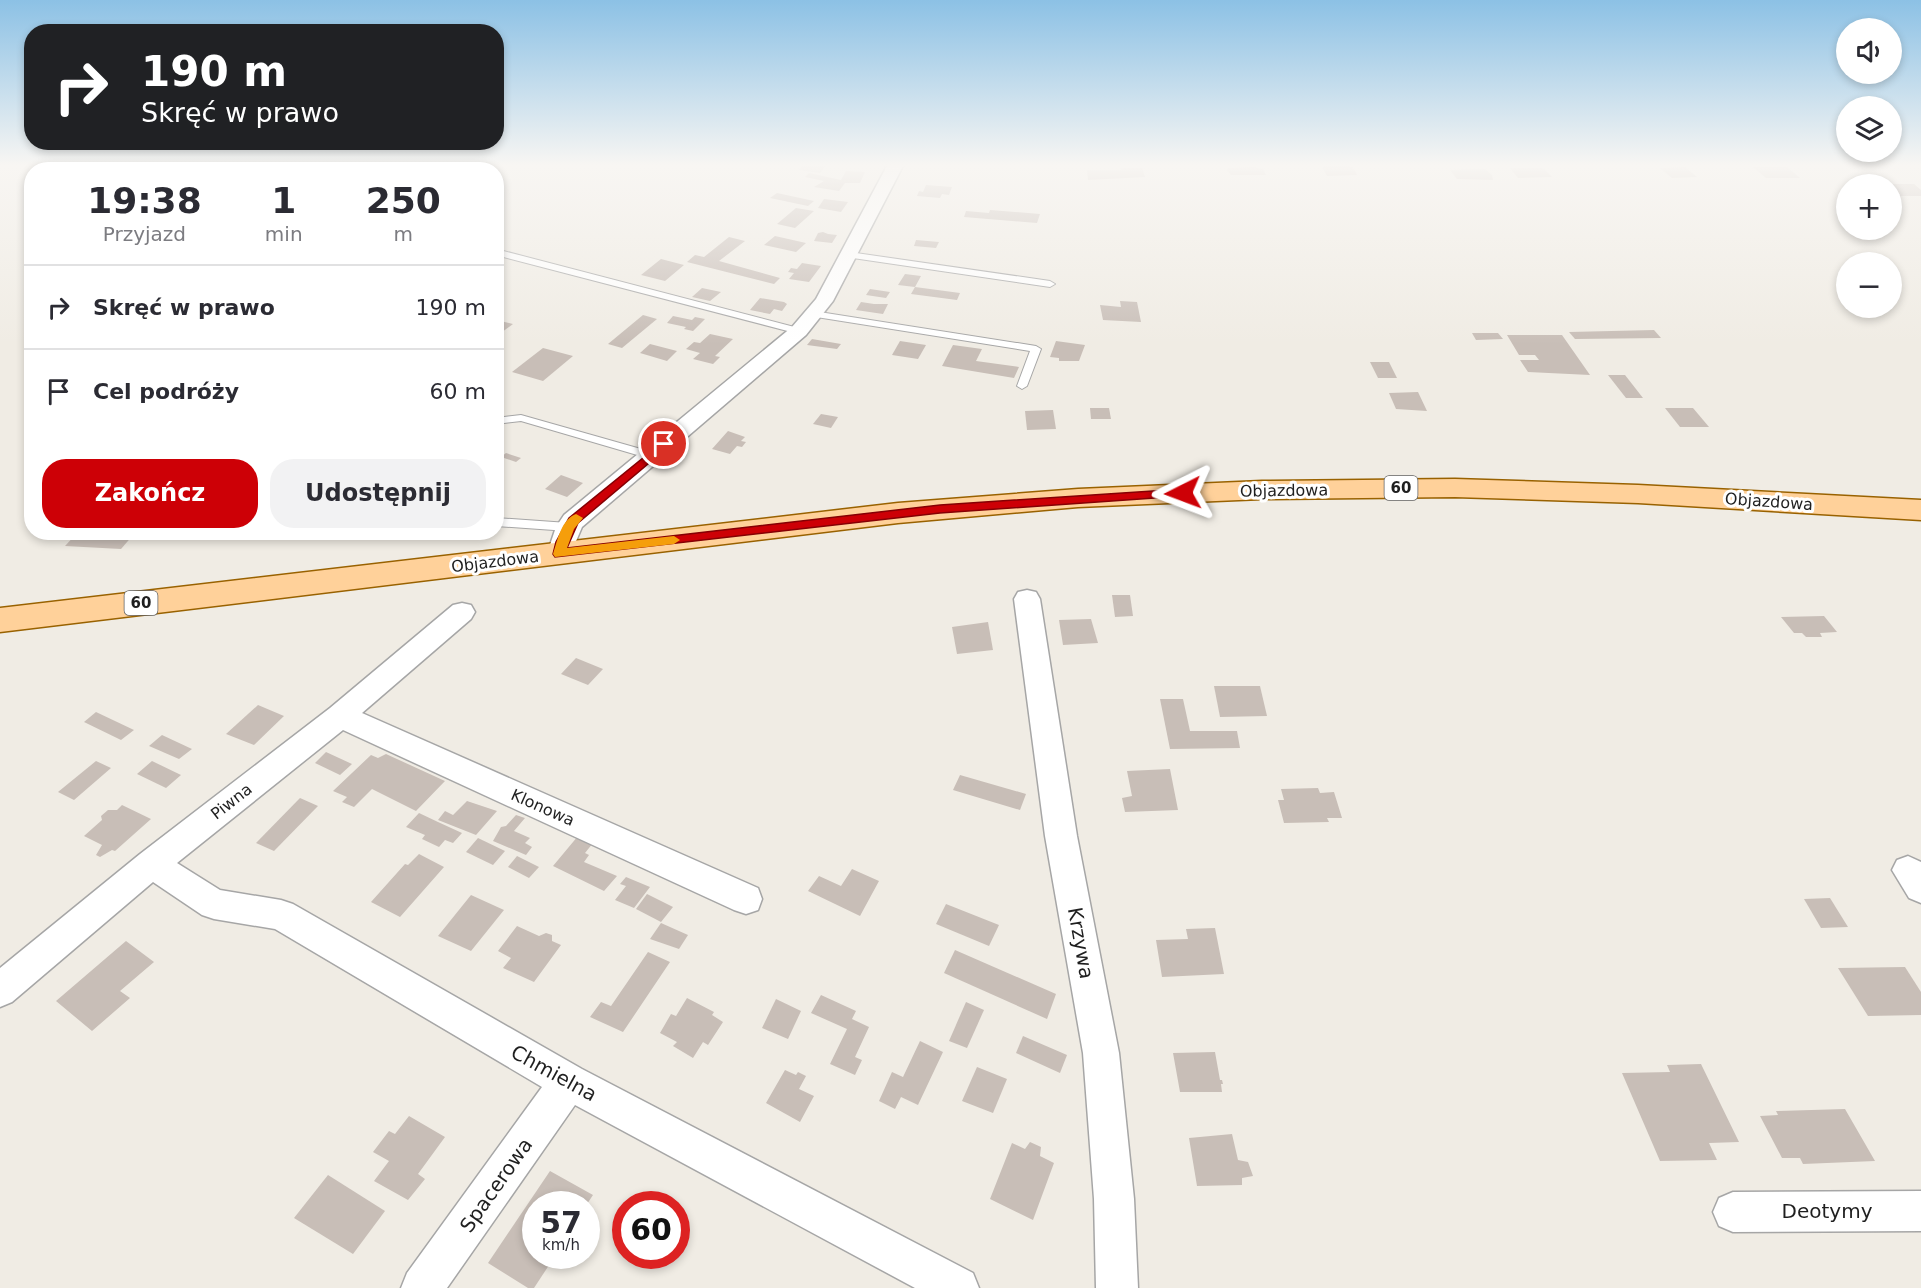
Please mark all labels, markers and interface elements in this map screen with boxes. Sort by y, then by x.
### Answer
map controls [1836,18,1902,318]
button: sound [1836,18,1902,84]
text: 190 m [141,47,287,96]
icon: right [42,48,120,126]
button: layers [1836,96,1902,162]
text: Skręć w prawo [141,97,339,128]
button: + [1836,174,1902,240]
text: 19:38 [87,180,202,221]
text: 1 [271,180,296,221]
text: 250 [366,180,441,221]
text: Przyjazd [103,222,186,246]
text: min [265,222,303,246]
text: m [394,222,413,246]
button: − [1836,252,1902,318]
icon: right [42,291,75,324]
text: Skręć w prawo [93,295,275,320]
text: 190 m [416,295,486,320]
icon: arrive [42,375,75,408]
text: Cel podróży [93,379,239,404]
text: 60 m [430,379,486,404]
pin [638,418,689,469]
icon: arrive [647,427,680,460]
button: Zakończ [42,459,258,528]
button: Udostępnij [270,459,486,528]
position arrow [1151,461,1215,525]
road number: 60 [1384,476,1418,500]
street label: Objazdowa [1240,480,1328,501]
street label: Objazdowa [1724,489,1814,514]
street label: Objazdowa [450,547,540,576]
road number: 60 [124,591,158,615]
street label: Piwna [207,780,256,823]
street label: Klonowa [508,785,578,830]
street label: Krzywa [1063,905,1099,981]
street label: Chmielna [507,1040,601,1106]
street label: Spacerowa [455,1133,537,1237]
speed limit sign: 60 [612,1191,690,1269]
street label: Deotymy [1782,1199,1873,1223]
text: 57 [540,1205,582,1240]
text: km/h [542,1236,580,1254]

